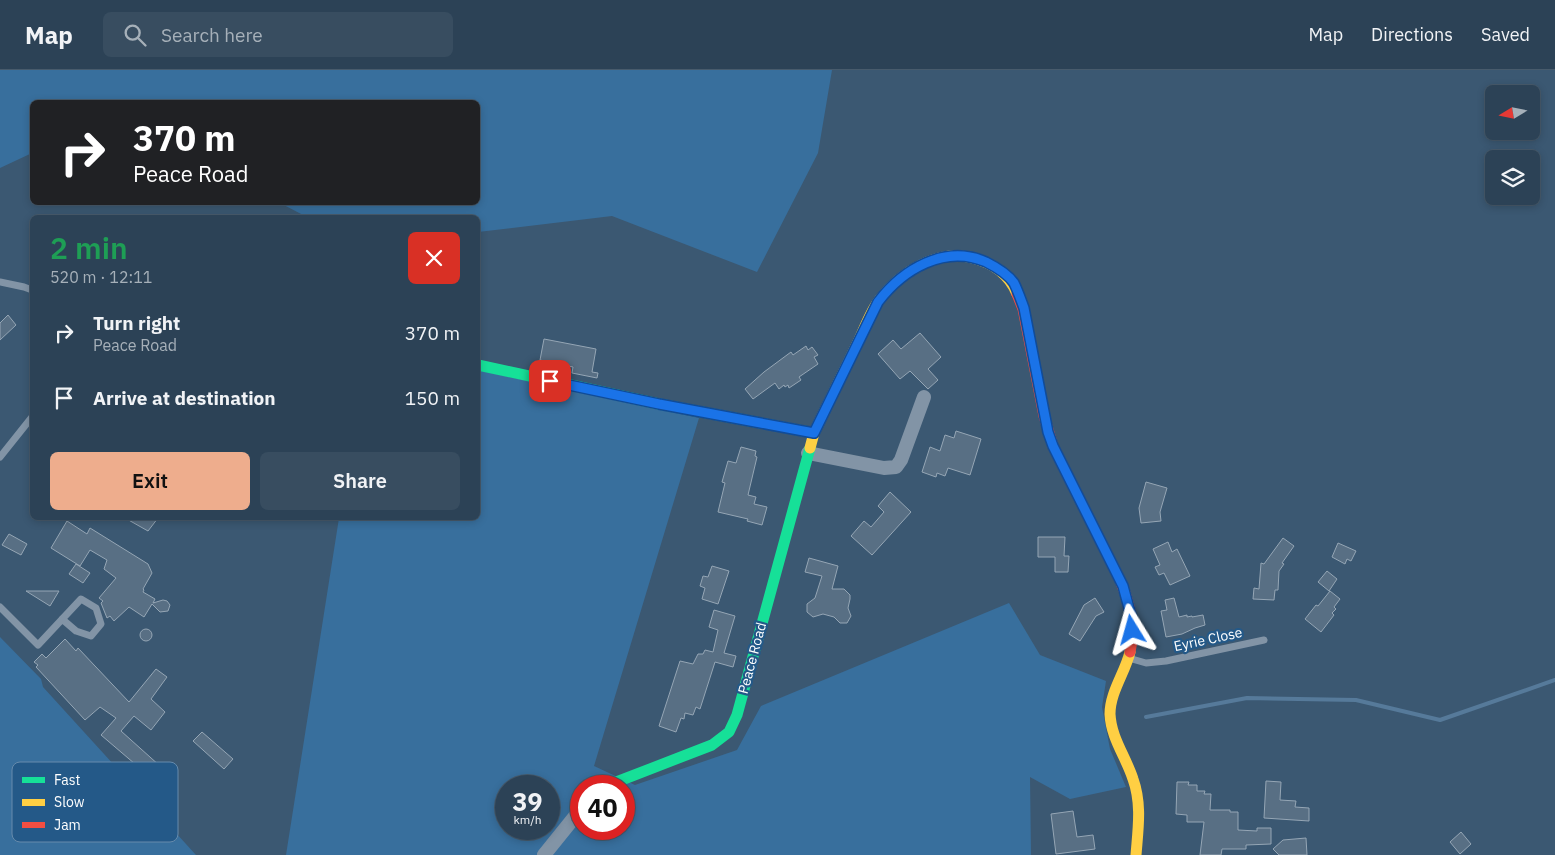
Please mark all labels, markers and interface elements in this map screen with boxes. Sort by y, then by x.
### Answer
search box [103,12,453,57]
text: Map [25,19,73,51]
icon: search [121,21,149,49]
text: Search here [161,23,263,47]
text: Map [1308,23,1343,46]
text: Directions [1371,23,1453,46]
text: Saved [1481,23,1530,46]
north arrow [1485,85,1540,140]
map controls [1485,85,1540,205]
text: 370 m [133,115,236,161]
icon: right [50,120,115,185]
button: layers [1485,150,1540,205]
text: Peace Road [133,159,249,188]
text: 2 min [50,228,128,267]
button: close [408,232,460,284]
text: 520 m · 12:11 [50,267,152,287]
text: Turn right [93,311,180,335]
icon: right [50,319,78,347]
text: 370 m [405,321,460,345]
text: Peace Road [93,335,177,355]
pin [529,360,571,402]
icon: arrive [536,367,564,395]
icon: arrive [50,384,78,412]
text: Arrive at destination [93,386,276,410]
text: 150 m [405,386,460,410]
button: Exit [50,452,250,510]
button: Share [260,452,460,510]
position arrow [1105,603,1157,655]
street label: Peace Road [734,620,770,696]
street label: Eyrie Close [1172,623,1244,655]
legend [12,762,178,842]
text: Fast [54,771,80,789]
speed limit sign: 40 [570,775,635,840]
text: 39 [512,785,543,818]
text: Slow [54,793,85,811]
text: km/h [513,812,542,827]
text: Jam [54,816,81,834]

